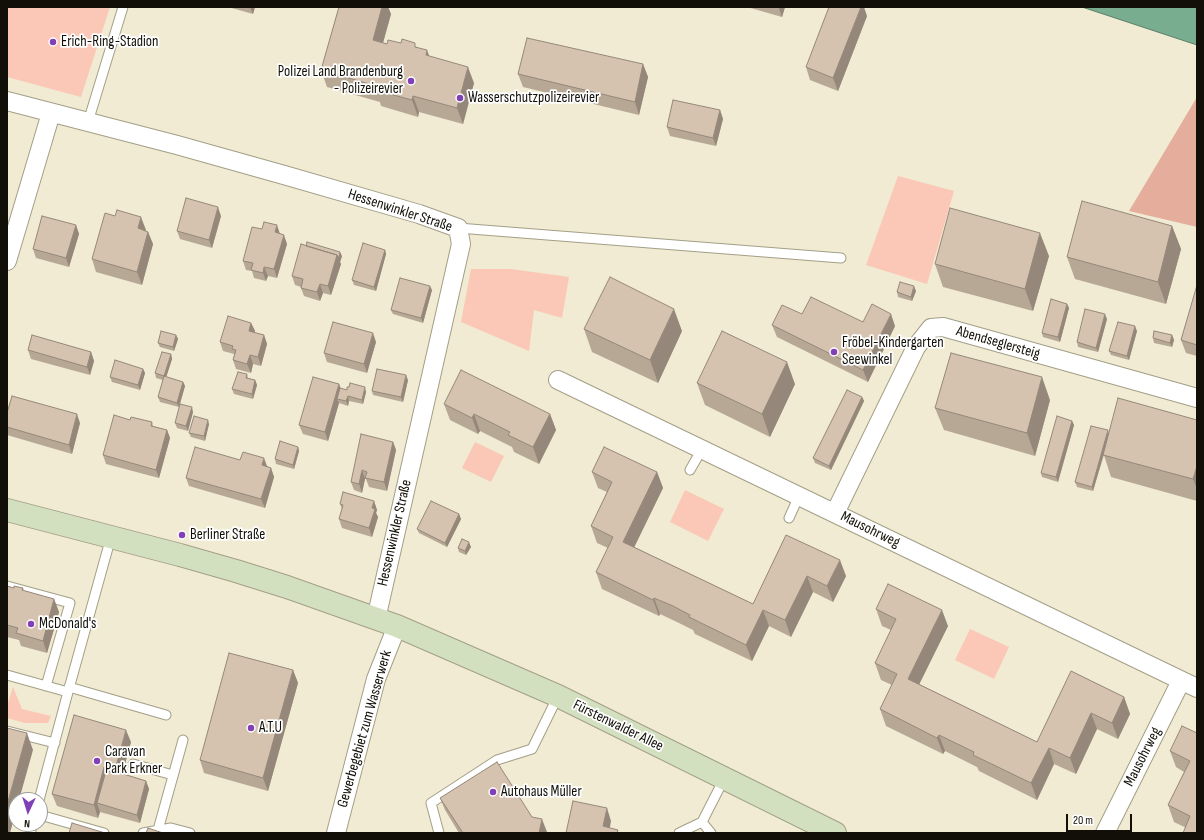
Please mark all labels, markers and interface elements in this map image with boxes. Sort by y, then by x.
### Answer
place label: Erich-Ring-Stadion [61,33,158,51]
marker: Erich-Ring-Stadion [48,37,58,47]
place label: Polizei Land Brandenburg - Polizeirevier [278,63,403,98]
marker: Polizei Land Brandenburg - Polizeirevier [406,76,416,86]
place label: Wasserschutzpolizeirevier [468,89,599,107]
marker: Wasserschutzpolizeirevier [455,93,465,103]
street label: Hessenwinkler Straße [346,186,454,236]
street label: Abendseglersteig [954,322,1042,364]
place label: Fröbel-Kindergarten Seewinkel [842,334,944,369]
marker: Fröbel-Kindergarten Seewinkel [829,347,839,357]
street label: Hessenwinkler Straße [374,478,416,588]
street label: Mausohrweg [837,508,903,552]
place label: Berliner Straße [190,526,265,544]
marker: Berliner Straße [177,530,187,540]
place label: McDonald's [39,615,96,633]
marker: McDonald's [26,619,36,629]
street label: Gewerbegebiet zum Wasserwerk [334,648,396,810]
street label: Fürstenwalder Allee [570,696,666,756]
place label: A.T.U [259,719,282,737]
marker: A.T.U [246,723,256,733]
street label: Mausohrweg [1120,724,1166,790]
place label: Caravan Park Erkner [105,743,162,778]
marker: Caravan Park Erkner [92,756,102,766]
place label: Autohaus Müller [501,783,582,801]
marker: Autohaus Müller [488,787,498,797]
north arrow [8,792,48,832]
scale bar [1068,806,1134,832]
text: 20 m [1073,813,1093,828]
text: N [24,817,31,830]

